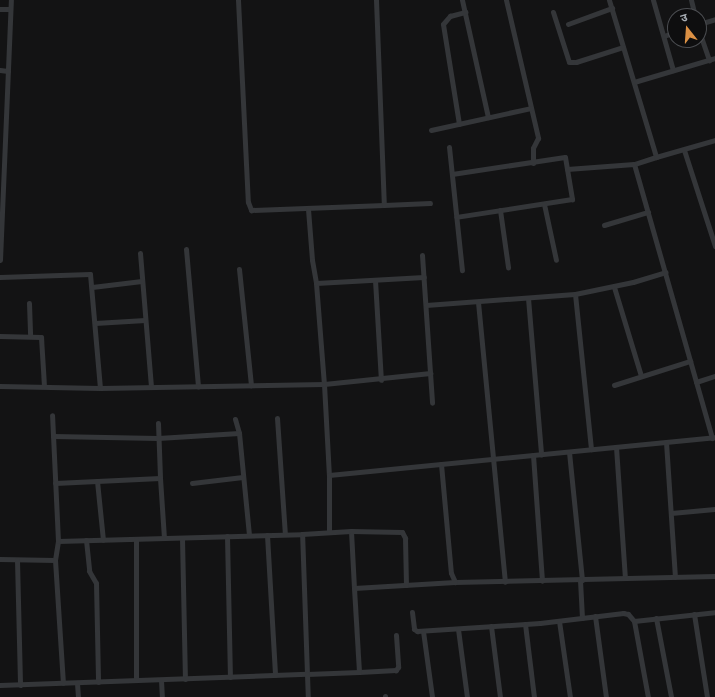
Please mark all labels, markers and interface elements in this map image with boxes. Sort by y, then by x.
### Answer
north arrow [667,8,707,48]
text: उ [678,9,689,25]

